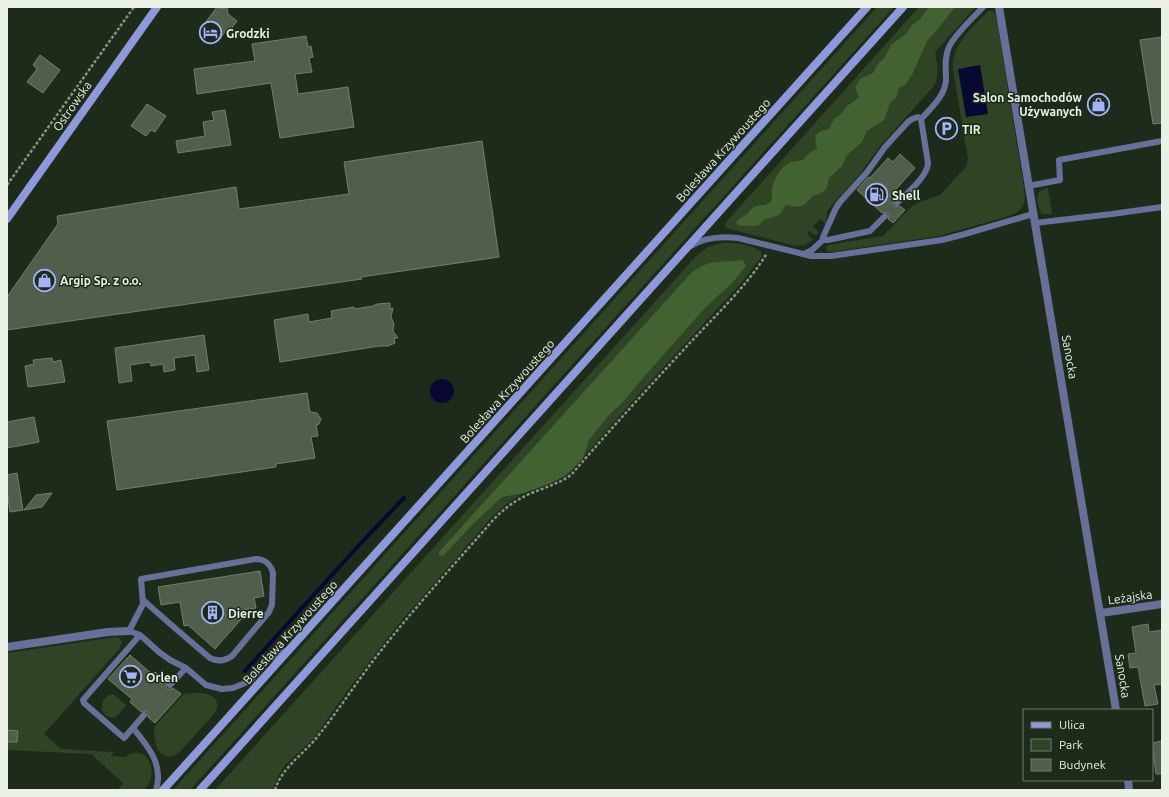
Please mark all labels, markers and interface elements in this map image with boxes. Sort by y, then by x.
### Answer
hotel icon: Grodzki [197,20,223,46]
place label: Grodzki [226,27,270,40]
street label: Ostrowska [50,79,94,133]
place label: Salon Samochodów Używanych [973,91,1083,118]
shop icon: Salon Samochodów Używanych [1085,91,1111,117]
street label: Bolesława Krzywoustego [673,96,773,204]
parking icon: TIR [933,116,959,142]
place label: TIR [962,123,981,136]
fuel station icon: Shell [863,182,889,208]
place label: Shell [892,189,920,202]
shop icon: Argip Sp. z o.o. [32,267,58,293]
place label: Argip Sp. z o.o. [60,274,142,287]
street label: Sanocka [1060,334,1080,380]
street label: Bolesława Krzywoustego [457,337,557,445]
street label: Bolesława Krzywoustego [240,578,340,686]
street label: Leżajska [1107,587,1153,607]
building icon: Dierre [199,600,225,626]
place label: Dierre [228,607,264,620]
street label: Sanocka [1113,653,1133,699]
supermarket icon: Orlen [118,664,144,690]
place label: Orlen [146,671,178,684]
legend [1023,709,1153,781]
text: Ulica [1059,718,1085,731]
text: Park [1059,738,1083,751]
text: Budynek [1059,758,1106,771]

